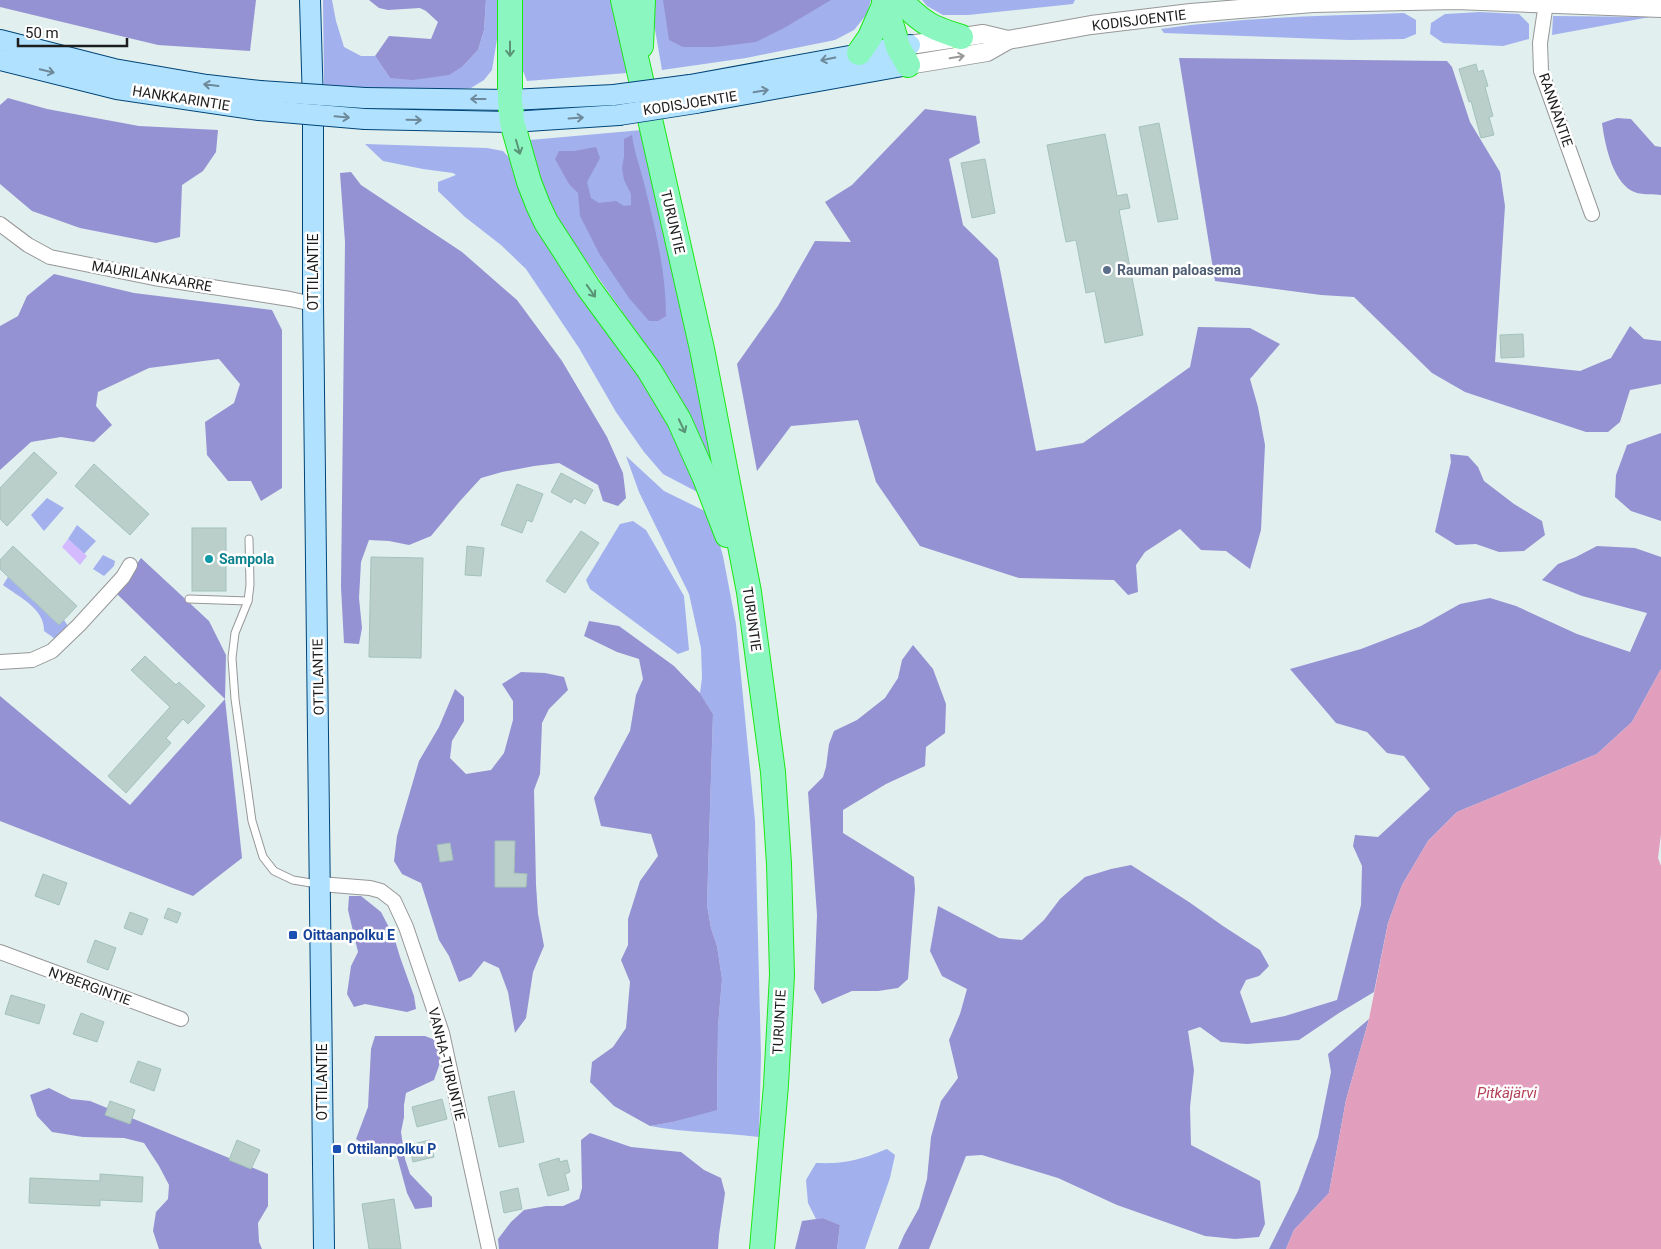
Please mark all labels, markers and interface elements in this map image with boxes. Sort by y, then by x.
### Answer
street label: KODISJOENTIE [1091,6,1187,34]
scale bar [18,15,126,47]
text: 50 m [25,24,59,42]
one-way arrow [505,40,515,56]
one-way arrow [948,51,964,61]
one-way arrow [820,55,836,65]
one-way arrow [39,67,55,77]
street label: RANNANTIE [1536,71,1576,149]
one-way arrow [204,80,220,90]
street label: HANKKARINTIE [131,82,231,114]
one-way arrow [753,86,769,96]
street label: KODISJOENTIE [642,88,738,118]
one-way arrow [470,94,486,104]
one-way arrow [334,112,350,122]
one-way arrow [568,113,584,122]
one-way arrow [405,115,421,125]
one-way arrow [514,139,524,155]
street label: TURUNTIE [658,189,688,256]
street label: OTTILANTIE [305,234,321,310]
street label: MAURILANKAARRE [91,258,213,294]
place label: Rauman paloasema [1117,262,1242,278]
marker: Rauman paloasema [1101,264,1113,276]
one-way arrow [586,284,596,298]
one-way arrow [677,418,687,433]
place label: Sampola [219,551,275,567]
marker: Sampola [203,553,215,565]
street label: TURUNTIE [740,586,764,652]
street label: OTTILANTIE [309,638,327,716]
place label: Oittaanpolku E [303,927,395,943]
marker: Oittaanpolku E [287,929,299,941]
street label: NYBERGINTIE [46,964,134,1008]
street label: TURUNTIE [769,989,789,1055]
street label: VANHA-TURUNTIE [425,1006,469,1122]
street label: OTTILANTIE [314,1044,330,1120]
water label: Pitkäjärvi [1477,1084,1537,1102]
place label: Ottilanpolku P [347,1141,436,1157]
marker: Ottilanpolku P [331,1143,343,1155]

